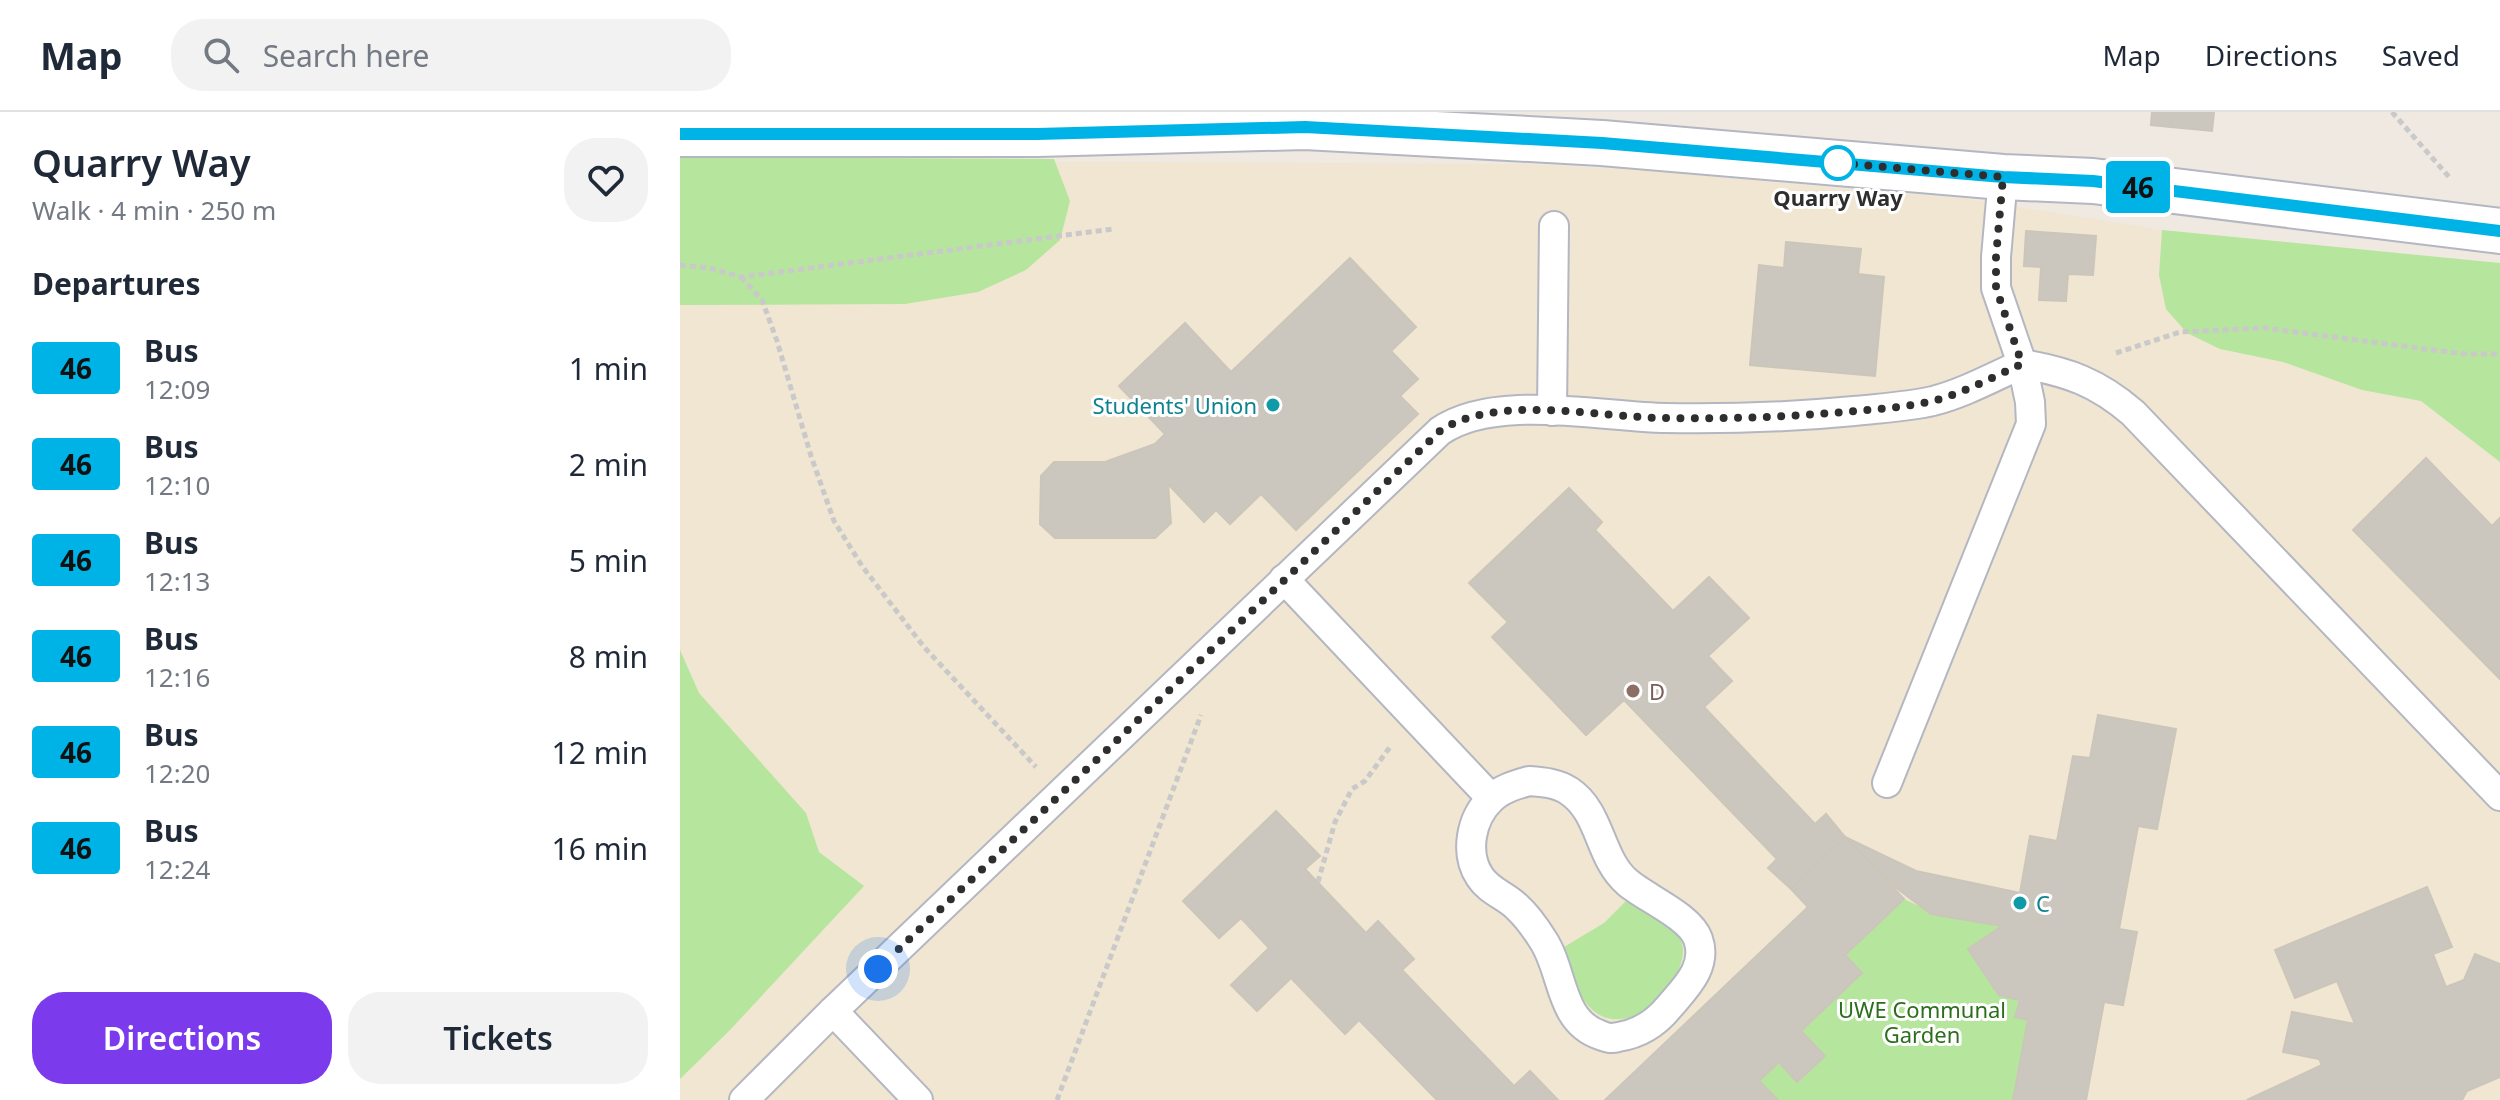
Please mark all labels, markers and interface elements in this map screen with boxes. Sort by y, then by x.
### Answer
search box [171,19,731,91]
text: Map [40,29,123,81]
icon: search [199,33,243,77]
text: Search here [263,35,430,76]
text: Map [2102,36,2161,74]
text: Directions [2205,36,2338,74]
text: Saved [2382,36,2460,74]
text: Quarry Way [32,136,251,188]
button: heart [564,138,648,222]
marker: Quarry Way [1821,146,1855,180]
line badge: 46 [2102,161,2174,213]
text: 46 [2122,168,2154,206]
place label: Quarry Way [1773,182,1903,212]
text: Walk · 4 min · 250 m [32,192,276,228]
text: Departures [32,263,201,304]
text: Bus [144,330,199,371]
text: 1 min [569,348,648,389]
text: 46 [60,349,92,387]
text: 12:09 [144,371,210,407]
place label: Students' Union [1092,390,1257,420]
marker: Students' Union [1264,396,1282,414]
text: Bus [144,426,199,467]
text: 2 min [569,444,648,485]
text: 46 [60,445,92,483]
text: 12:10 [144,467,210,503]
text: Bus [144,522,199,563]
text: 5 min [569,540,648,581]
text: 46 [60,541,92,579]
text: 12:13 [144,563,210,599]
text: Bus [144,618,199,659]
text: 8 min [569,636,648,677]
text: 46 [60,637,92,675]
text: 12:16 [144,659,210,695]
place label: D [1649,676,1665,706]
marker: D [1624,682,1642,700]
text: Bus [144,714,199,755]
text: 12 min [552,732,648,773]
text: 46 [60,733,92,771]
text: 12:20 [144,755,210,791]
text: Bus [144,810,199,851]
text: 16 min [552,828,648,869]
text: 46 [60,829,92,867]
text: 12:24 [144,851,210,887]
place label: C [2036,888,2050,918]
marker: C [2011,894,2029,912]
your location [858,949,898,989]
button: Directions [32,992,332,1084]
button: Tickets [348,992,648,1084]
park label: UWE Communal Garden [1838,994,2006,1049]

